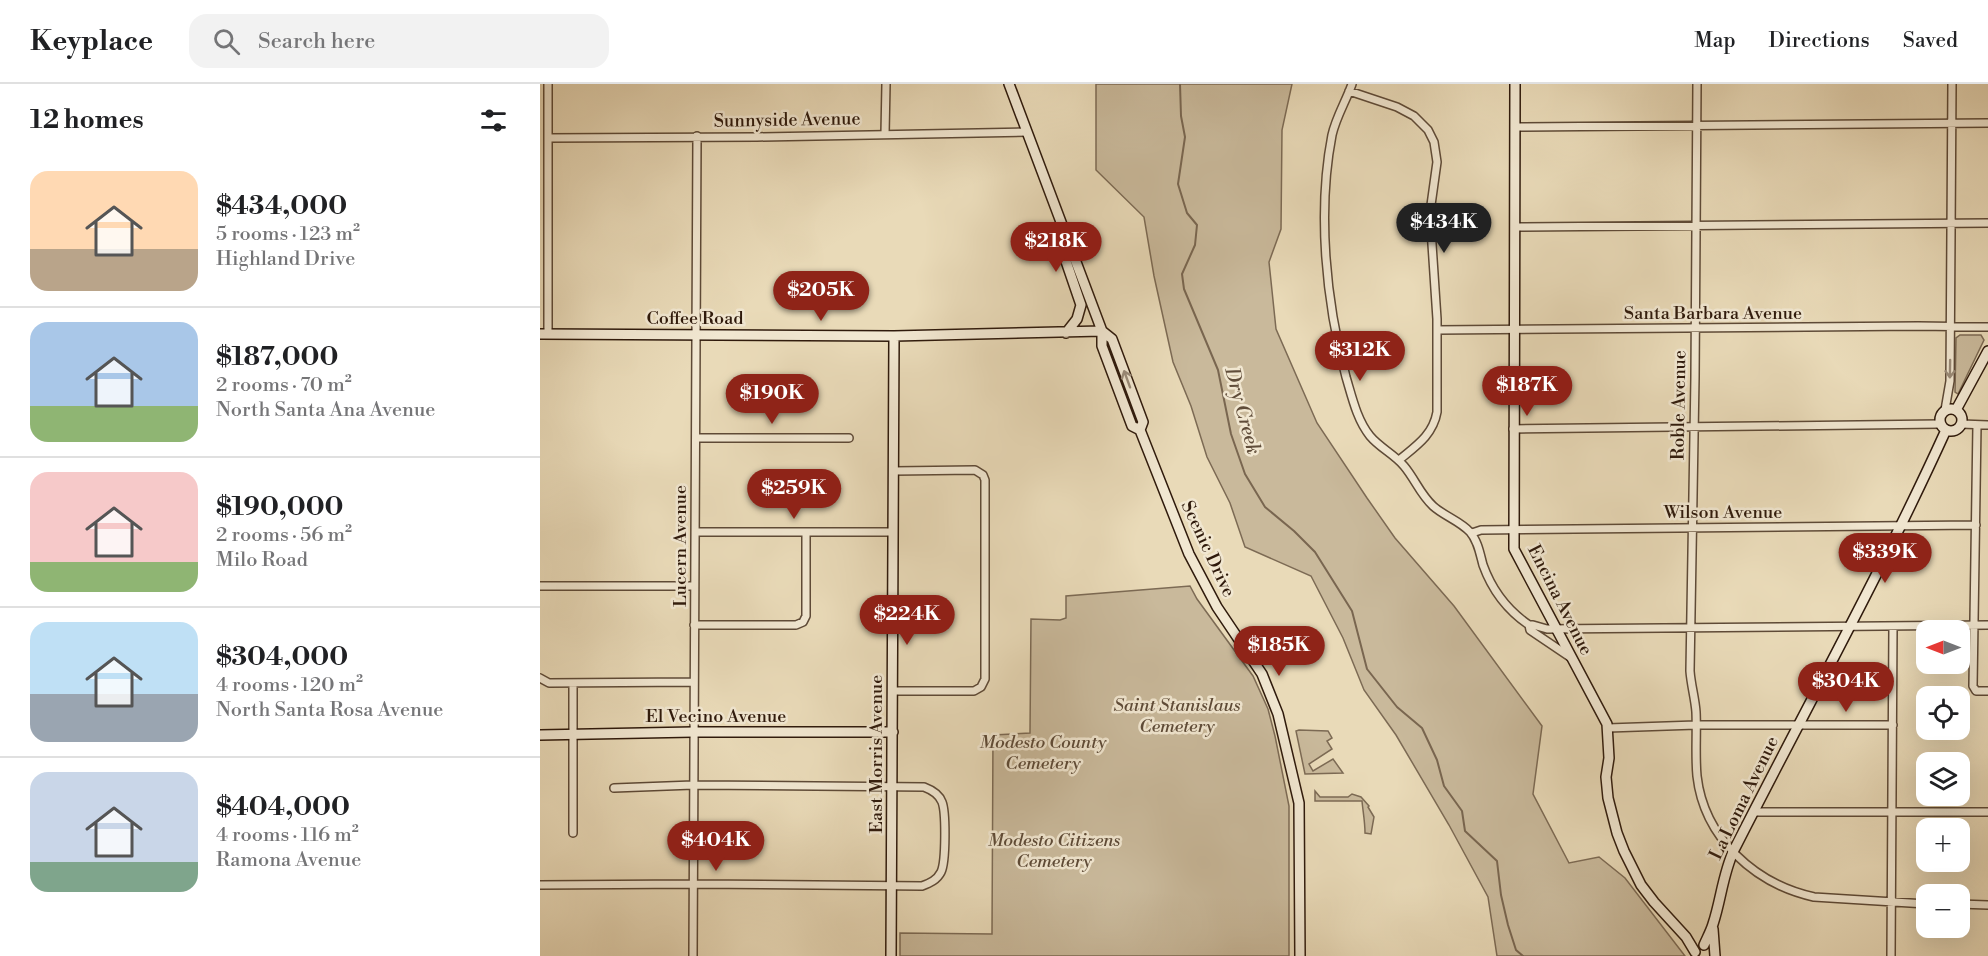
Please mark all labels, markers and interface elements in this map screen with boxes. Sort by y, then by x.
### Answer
search box [189,14,609,68]
text: Keyplace [30,24,153,59]
icon: search [210,25,243,58]
text: Search here [258,28,375,55]
text: Map [1694,28,1736,54]
text: Directions [1769,28,1870,54]
text: Saved [1903,28,1958,54]
text: 12 homes [30,104,144,136]
icon: filters [477,104,510,137]
street label: Sunnyside Avenue [713,107,861,133]
text: $434,000 [216,190,347,222]
icon: home [78,195,150,267]
pin: $434K [1402,203,1486,254]
text: $434K [1410,210,1478,235]
text: 5 rooms · 123 m² [216,222,360,247]
pin: $218K [1014,222,1098,273]
text: $218K [1025,229,1087,254]
text: Highland Drive [216,247,355,272]
pin: $205K [779,271,863,322]
text: $205K [787,278,855,303]
street label: Santa Barbara Avenue [1624,302,1802,325]
street label: Coffee Road [646,307,744,330]
pin: $312K [1318,331,1402,382]
text: $312K [1329,338,1391,363]
text: $187,000 [216,341,338,373]
icon: home [78,346,150,418]
street label: Roble Avenue [1667,350,1691,460]
one-way arrow [1944,359,1956,379]
water label: Dry Creek [1218,364,1266,458]
pin: $187K [1485,366,1569,417]
one-way arrow [1120,370,1131,388]
text: 2 rooms · 70 m² [216,373,352,398]
text: $187K [1496,373,1558,398]
pin: $190K [730,374,814,425]
text: $190K [740,381,804,406]
text: North Santa Ana Avenue [216,398,435,423]
pin: $259K [752,469,836,520]
text: $259K [761,476,827,501]
street label: Lucern Avenue [669,485,692,607]
text: $190,000 [216,491,344,523]
icon: home [78,496,150,568]
street label: Scenic Drive [1176,497,1240,601]
street label: Wilson Avenue [1663,501,1782,524]
text: 2 rooms · 56 m² [216,523,352,548]
pin: $339K [1843,533,1927,584]
text: $339K [1853,540,1917,565]
street label: Encina Avenue [1522,541,1598,659]
text: Milo Road [216,548,308,573]
pin: $224K [865,595,949,646]
text: $224K [874,602,940,627]
north arrow [1916,620,1970,674]
map controls [1916,620,1970,938]
pin: $185K [1237,626,1321,677]
text: $185K [1248,633,1310,658]
text: $304,000 [216,641,348,673]
icon: home [78,646,150,718]
pin: $304K [1804,662,1888,713]
text: $304K [1812,669,1880,694]
text: 4 rooms · 120 m² [216,673,363,698]
street label: East Morris Avenue [865,675,888,833]
button: locate [1916,686,1970,740]
park label: Saint Stanislaus Cemetery [1113,694,1241,738]
text: North Santa Rosa Avenue [216,698,443,723]
street label: El Vecino Avenue [646,705,786,728]
park label: Modesto County Cemetery [979,731,1107,775]
street label: La Loma Avenue [1704,732,1784,864]
button: layers [1916,752,1970,806]
text: $404,000 [216,791,350,823]
icon: home [78,796,150,868]
button: + [1916,818,1970,872]
pin: $404K [674,821,758,872]
text: 4 rooms · 116 m² [216,823,359,848]
text: $404K [681,828,751,853]
park label: Modesto Citizens Cemetery [988,829,1121,873]
text: Ramona Avenue [216,848,361,873]
button: − [1916,884,1970,938]

